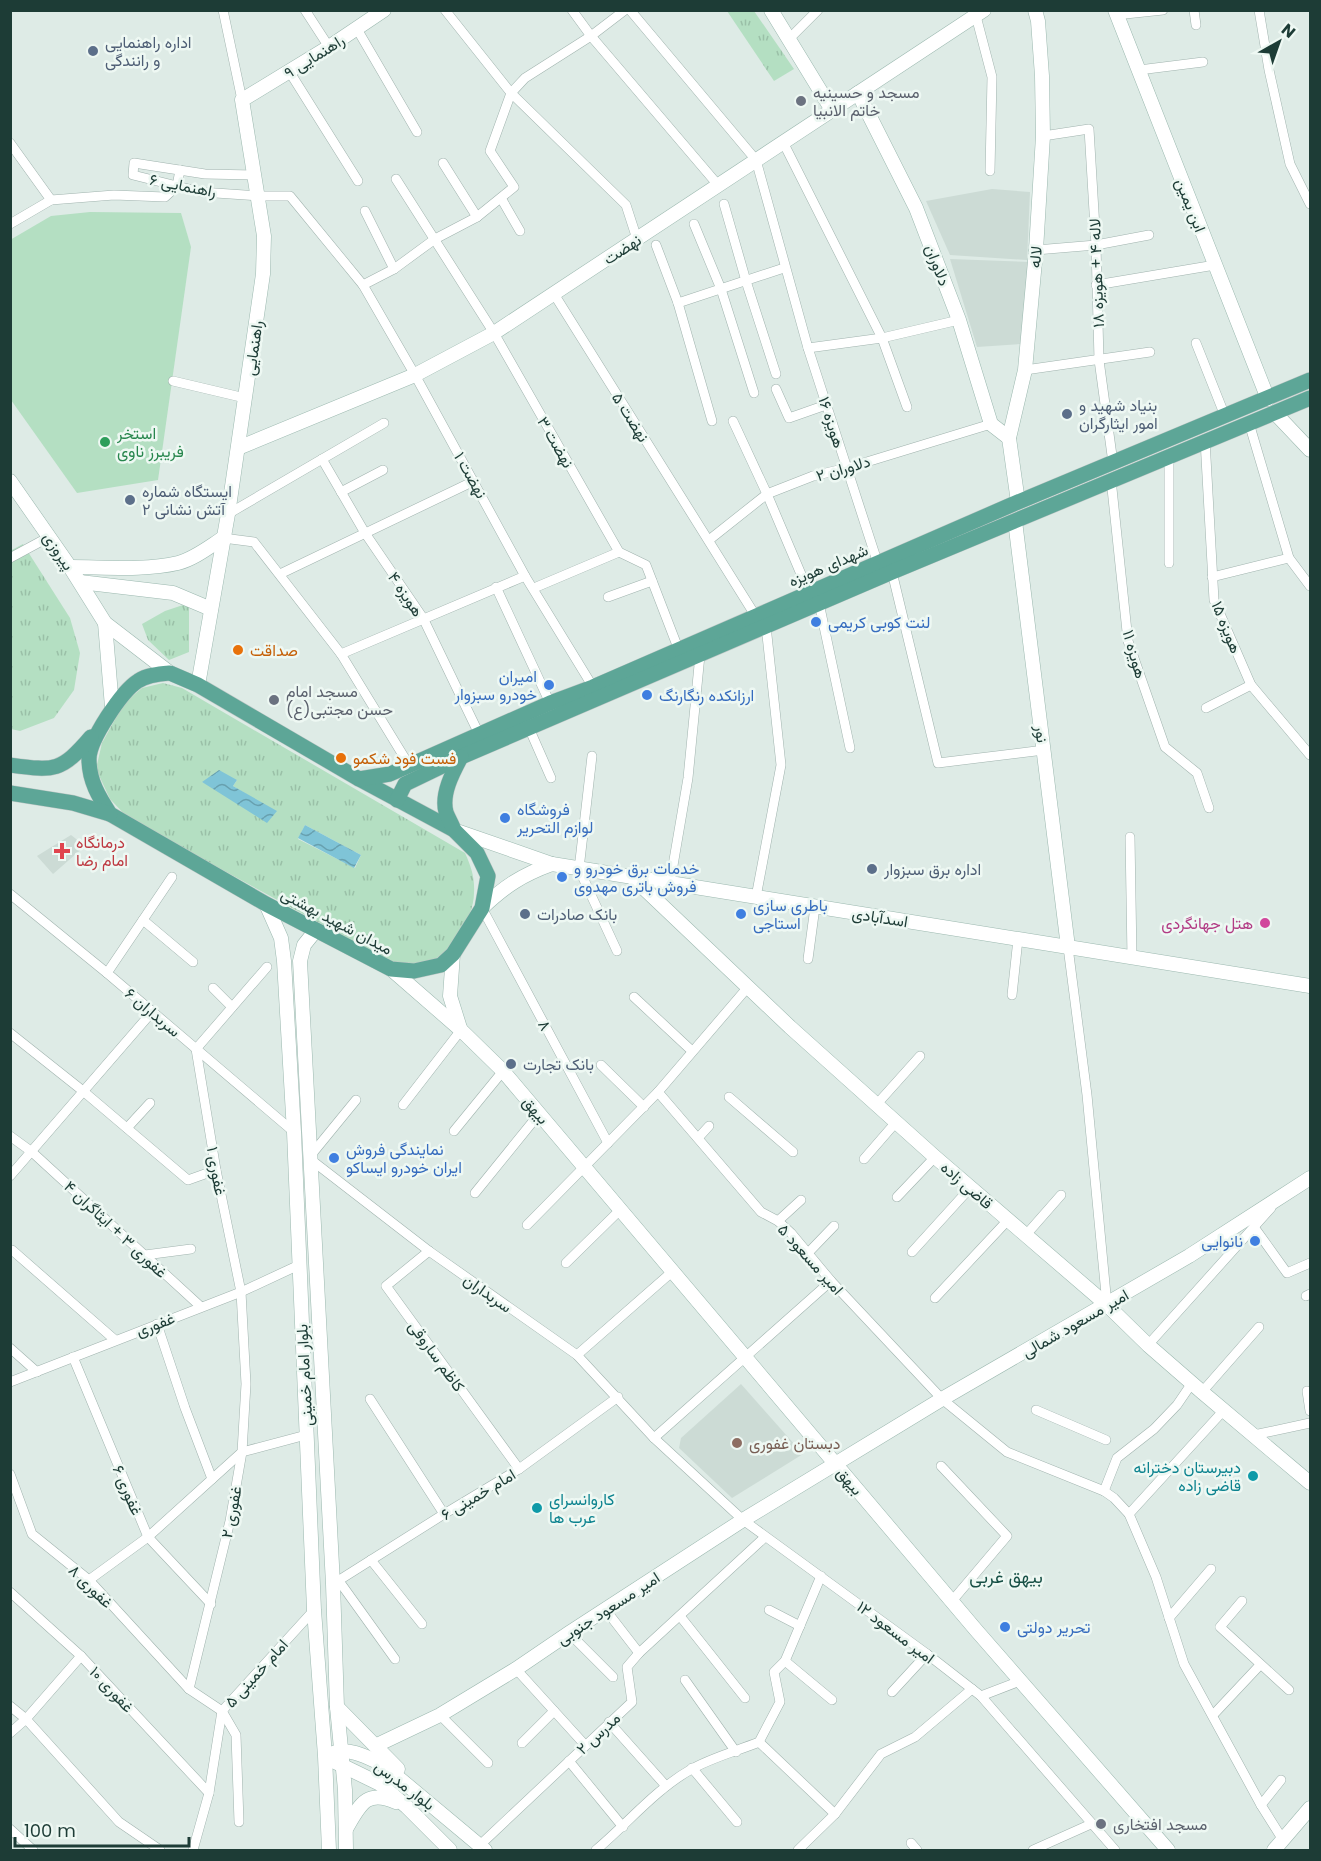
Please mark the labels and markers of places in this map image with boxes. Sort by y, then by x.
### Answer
place label: اداره راهنمایی و رانندگی [105,31,192,72]
marker: اداره راهنمایی و رانندگی [86,44,100,58]
place label: مسجد و حسینیه خاتم الانبیا [813,81,920,122]
marker: مسجد و حسینیه خاتم الانبیا [794,94,808,108]
place label: بنیاد شهید و امور ایثارگران [1079,394,1158,435]
marker: بنیاد شهید و امور ایثارگران [1060,407,1074,421]
place label: استخر فریبرز ناوی [116,422,184,463]
marker: استخر فریبرز ناوی [98,435,112,449]
place label: ایستگاه شماره ۲ آتش نشانی [142,480,232,521]
marker: ایستگاه شماره ۲ آتش نشانی [123,493,137,507]
place label: لنت کوبی کریمی [828,611,930,634]
marker: لنت کوبی کریمی [809,615,823,629]
place label: صداقت [250,639,298,662]
marker: صداقت [231,643,245,657]
place label: امیران خودرو سبزوار [453,665,537,706]
marker: امیران خودرو سبزوار [542,678,556,692]
place label: مسجد امام حسن مجتبی(ع) [286,680,393,721]
place label: ارزانکده رنگارنگ [659,684,754,707]
marker: ارزانکده رنگارنگ [640,688,654,702]
marker: مسجد امام حسن مجتبی(ع) [267,693,281,707]
place label: فست فود شکمو [353,747,456,770]
marker: فست فود شکمو [334,751,348,765]
place label: فروشگاه لوازم التحریر [516,798,593,839]
marker: فروشگاه لوازم التحریر [498,811,512,825]
place label: درمانگاه امام رضا [76,831,128,872]
marker: درمانگاه امام رضا [53,842,71,860]
place label: خدمات برق خودرو و فروش باتری مهدوی [574,857,699,898]
place label: اداره برق سبزوار [883,858,981,881]
marker: اداره برق سبزوار [865,862,879,876]
marker: خدمات برق خودرو و فروش باتری مهدوی [555,870,569,884]
place label: باطری سازی استاجی [753,894,828,935]
place label: بانک صادرات [537,903,617,926]
marker: بانک صادرات [518,907,532,921]
marker: باطری سازی استاجی [734,907,748,921]
place label: هتل جهانگردی [1161,912,1253,935]
marker: هتل جهانگردی [1258,916,1272,930]
place label: بانک تجارت [523,1053,594,1076]
marker: بانک تجارت [504,1057,518,1071]
place label: نمایندگی فروش ایران خودرو ایساکو [346,1138,462,1179]
marker: نمایندگی فروش ایران خودرو ایساکو [327,1151,341,1165]
place label: نانوایی [1201,1230,1243,1253]
marker: نانوایی [1248,1234,1262,1248]
place label: دبستان غفوری [749,1432,840,1455]
marker: دبستان غفوری [730,1436,744,1450]
place label: دبیرستان دخترانه قاضی زاده [1134,1456,1241,1497]
marker: دبیرستان دخترانه قاضی زاده [1246,1469,1260,1483]
place label: کاروانسرای عرب ها [549,1488,615,1529]
marker: کاروانسرای عرب ها [530,1501,544,1515]
place label: تحریر دولتی [1017,1616,1091,1639]
marker: تحریر دولتی [998,1620,1012,1634]
place label: مسجد افتخاری [1113,1813,1207,1836]
marker: مسجد افتخاری [1094,1817,1108,1831]

